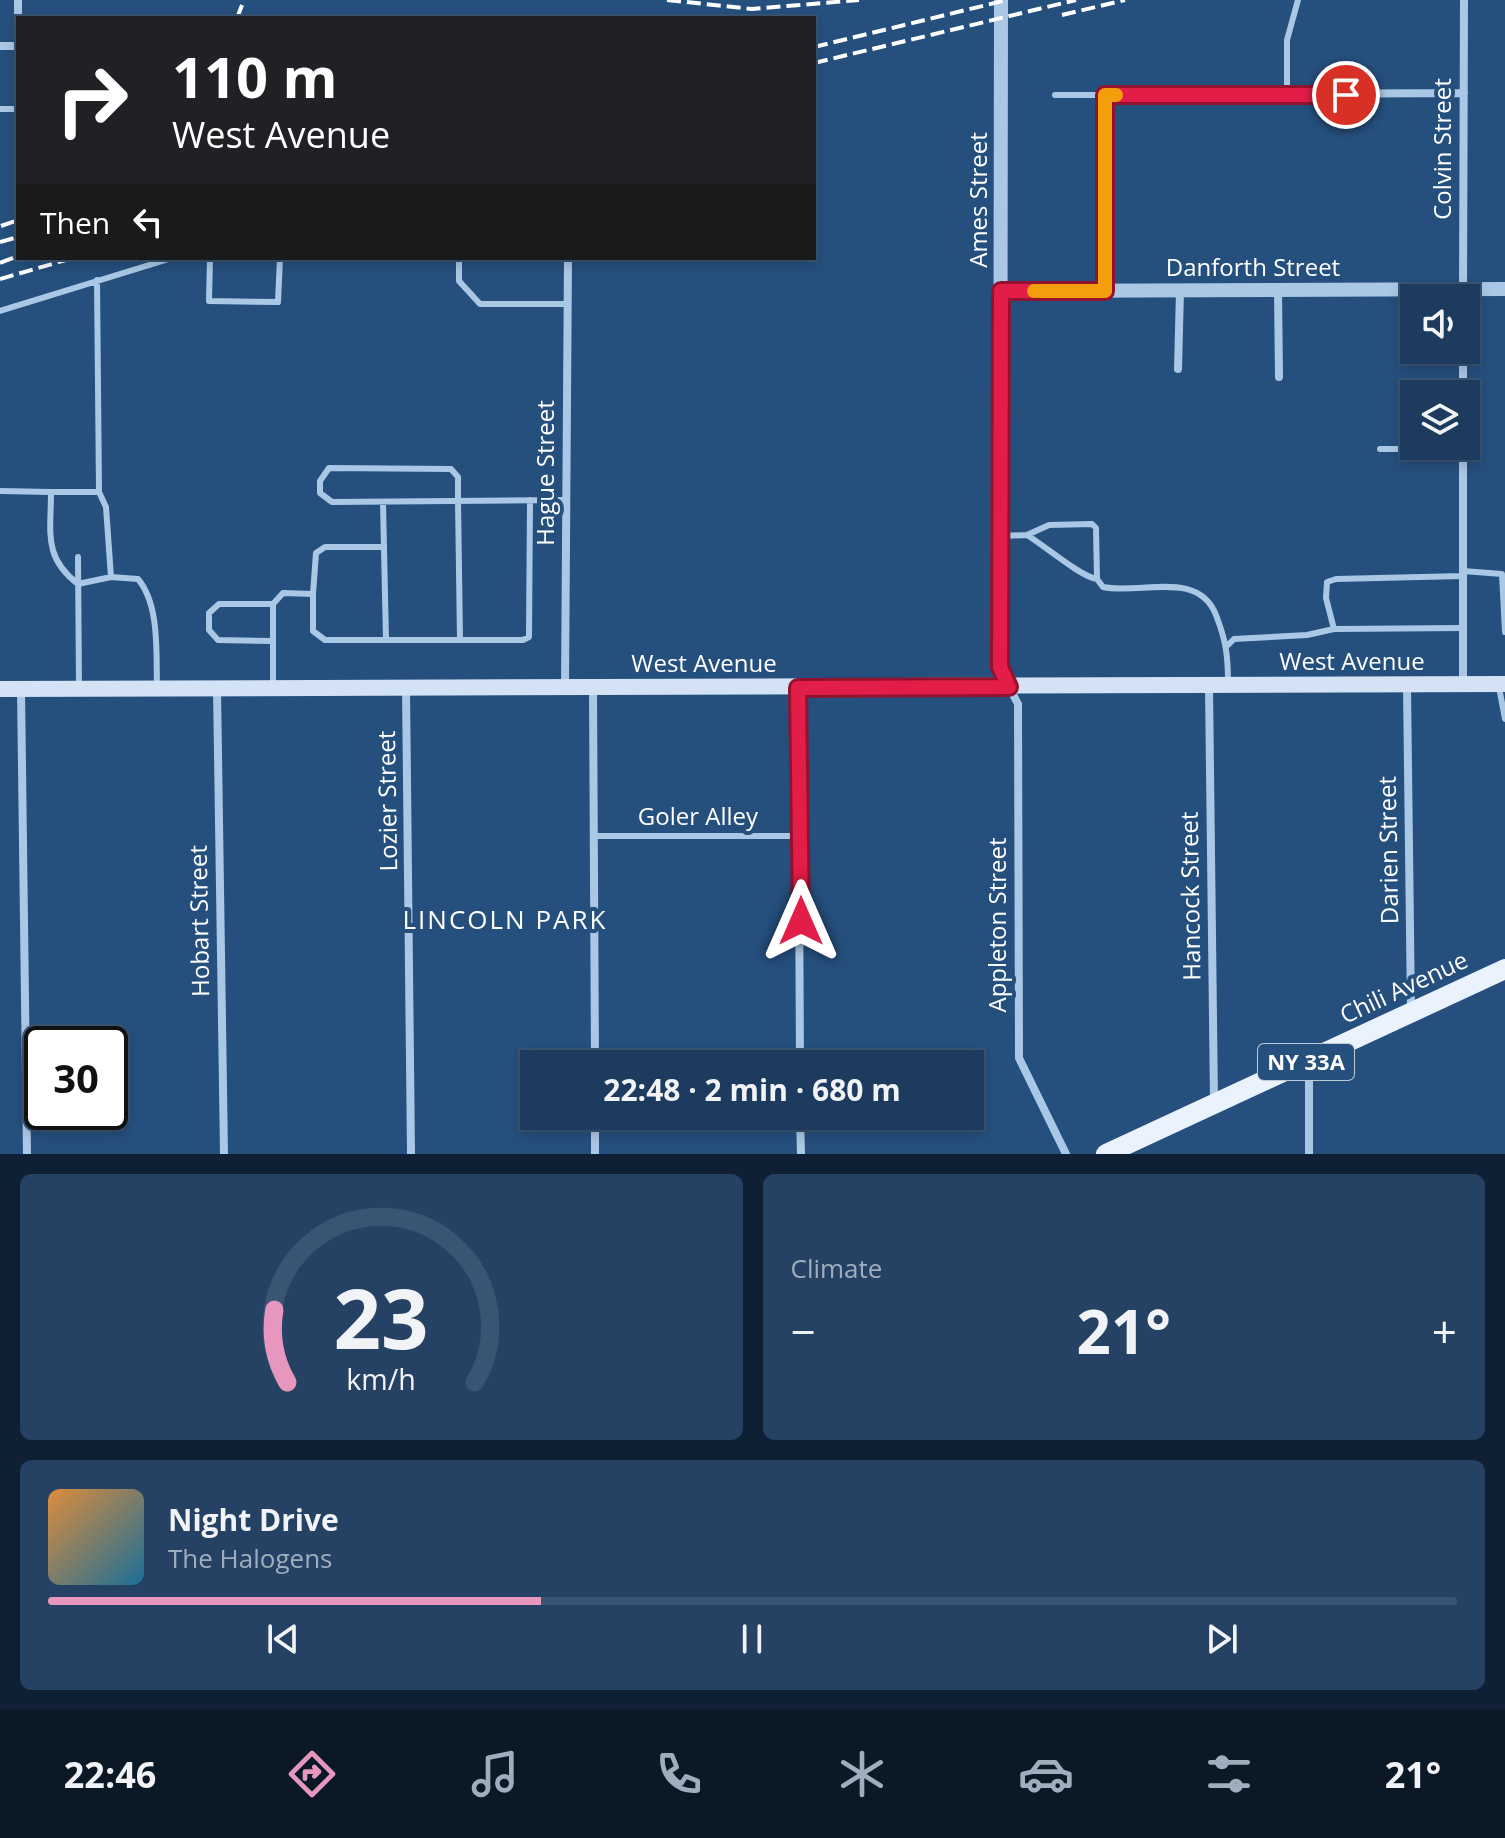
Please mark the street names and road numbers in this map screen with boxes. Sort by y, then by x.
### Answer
street label: Colvin Street [1425,78,1458,220]
street label: Ames Street [961,132,994,268]
street label: Danforth Street [1166,250,1340,283]
street label: Hague Street [528,400,561,546]
street label: West Avenue [1279,644,1425,677]
street label: West Avenue [631,646,777,679]
street label: Lozier Street [369,730,404,872]
street label: Darien Street [1370,776,1405,924]
street label: Goler Alley [638,799,759,832]
street label: Hancock Street [1172,811,1207,981]
street label: Appleton Street [980,837,1013,1013]
street label: Hobart Street [181,845,216,997]
street label: Chili Avenue [1334,943,1473,1031]
road number: NY 33A [1258,1044,1354,1080]

